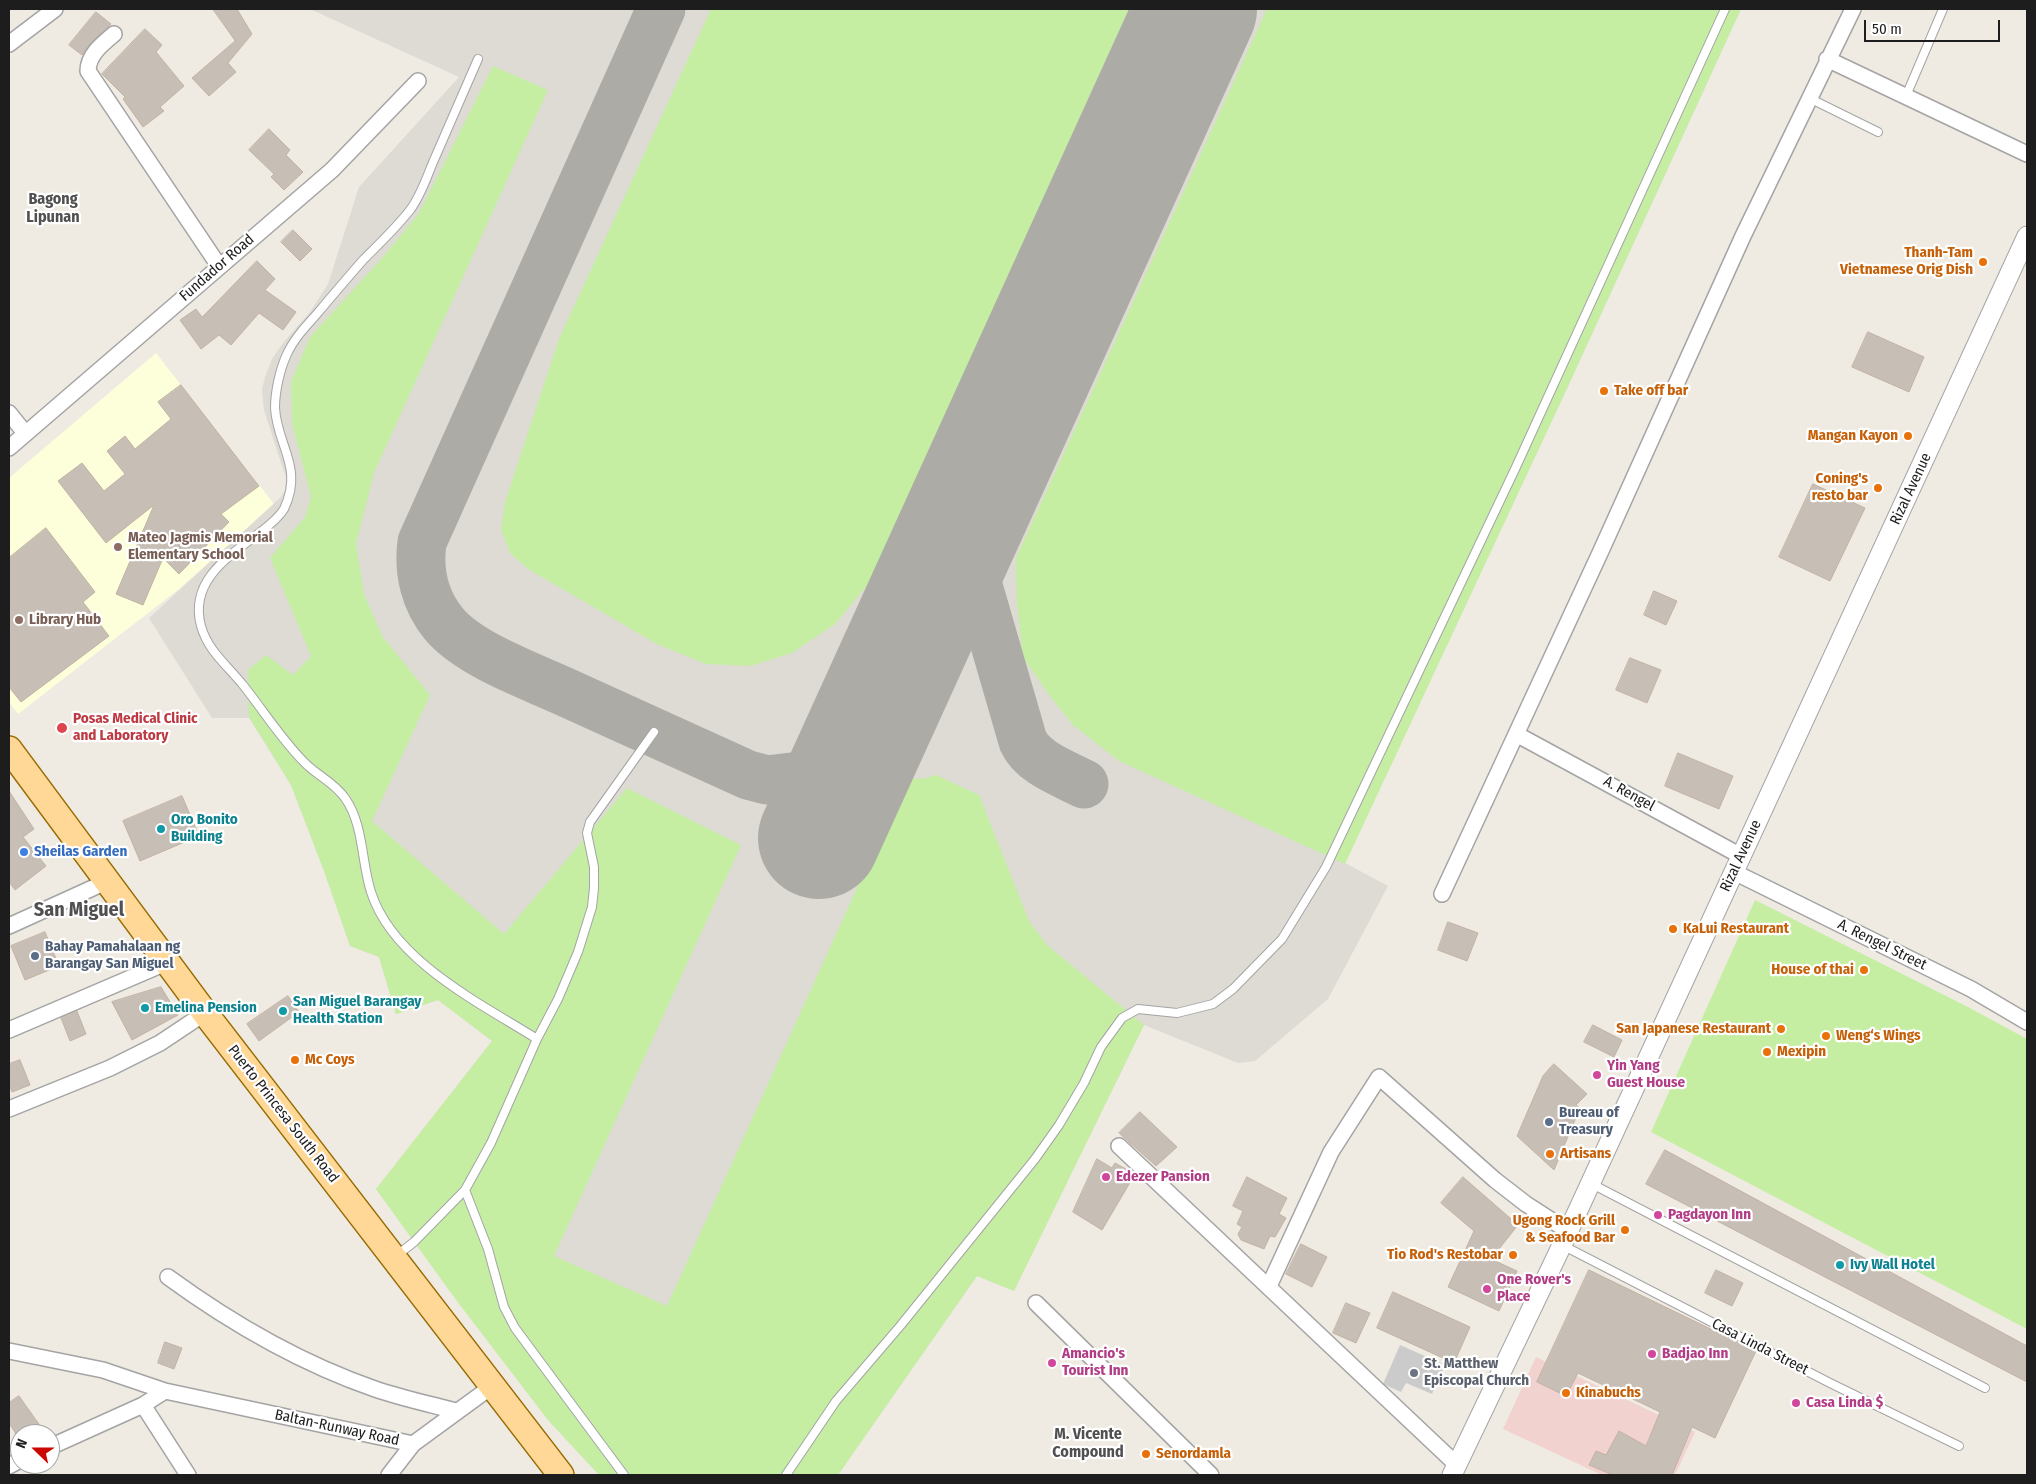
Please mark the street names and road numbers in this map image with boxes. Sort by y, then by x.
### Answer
street label: Fundador Road [176,231,258,305]
street label: Rizal Avenue [1886,450,1936,528]
street label: A. Rengel [1600,773,1658,815]
street label: Rizal Avenue [1716,817,1766,895]
street label: A. Rengel Street [1835,916,1929,974]
street label: Puerto Princesa South Road [224,1042,342,1186]
street label: Casa Linda Street [1709,1315,1811,1379]
street label: Baltan-Runway Road [273,1406,401,1450]

